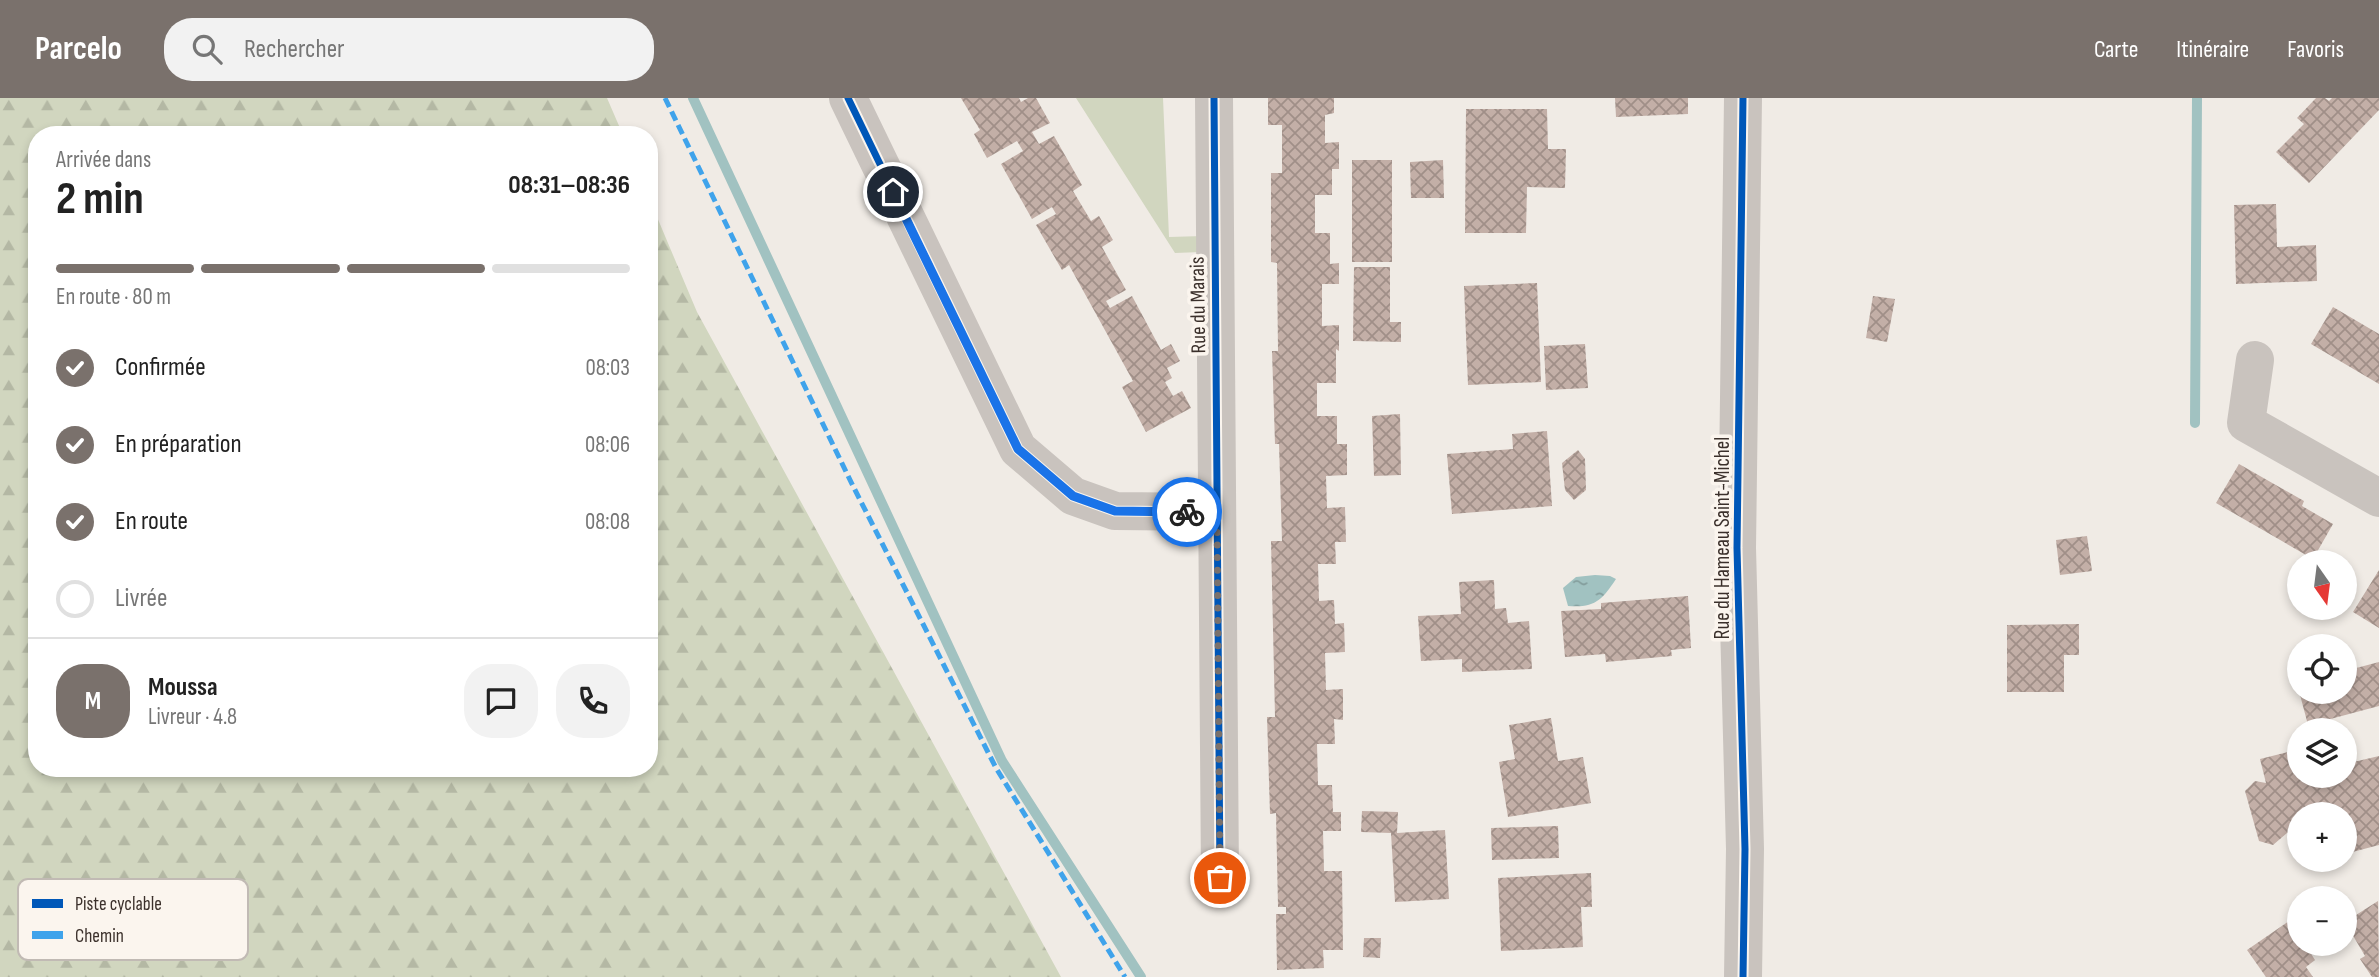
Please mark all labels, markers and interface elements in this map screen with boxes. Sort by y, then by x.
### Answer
search box [164,18,654,81]
text: Parcelo [35,29,122,69]
icon: search [188,30,226,68]
text: Rechercher [244,34,345,65]
text: Carte [2094,35,2138,64]
text: Itinéraire [2176,35,2249,64]
text: Favoris [2287,35,2344,64]
text: Arrivée dans [56,146,151,174]
pin [863,162,923,222]
text: 08:31–08:36 [508,170,630,201]
text: 2 min [56,172,144,227]
icon: home [874,173,912,211]
street label: Rue du Marais [1185,256,1211,354]
text: En route · 80 m [56,283,171,311]
icon: check [56,349,94,387]
text: Confirmée [115,352,206,383]
text: 08:03 [585,354,630,382]
icon: check [56,426,94,464]
text: En préparation [115,429,242,460]
text: 08:06 [585,431,630,459]
street label: Rue du Hameau Saint-Michel [1710,437,1735,639]
courier [1152,477,1222,547]
icon: bike [1168,493,1206,531]
icon: check [56,503,94,541]
text: En route [115,506,188,537]
text: 08:08 [585,508,630,536]
north arrow [2287,550,2357,620]
map controls [2287,550,2357,956]
text: Livrée [115,583,167,614]
button: locate [2287,634,2357,704]
button: chat [464,664,538,738]
button: phone [556,664,630,738]
text: Moussa [148,672,218,703]
text: M [85,686,101,717]
text: Livreur · 4.8 [148,703,237,731]
button: layers [2287,718,2357,788]
button: + [2287,802,2357,872]
pin [1190,848,1250,908]
icon: bag [1201,859,1239,897]
legend [18,879,248,960]
button: − [2287,886,2357,956]
text: Piste cyclable [75,893,162,916]
text: Chemin [75,925,124,948]

